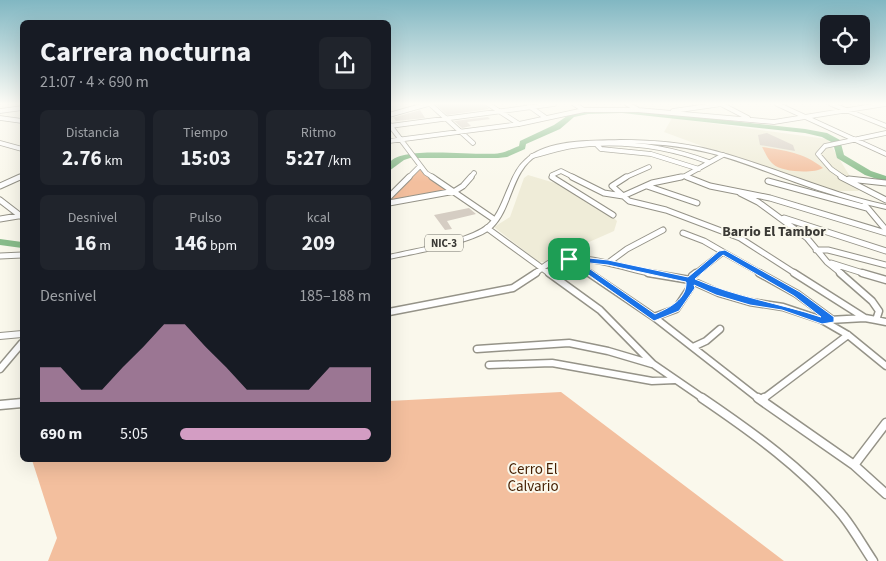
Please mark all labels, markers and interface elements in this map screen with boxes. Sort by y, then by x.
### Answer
map controls [820,15,870,65]
button: locate [820,15,870,65]
text: Carrera nocturna [40,32,251,72]
button: share [319,37,371,89]
text: 21:07 · 4 × 690 m [40,71,149,93]
text: Distancia [66,123,119,143]
text: Tiempo [183,123,228,143]
text: Ritmo [301,123,336,143]
text: 2.76 [62,143,102,173]
text: 15:03 [180,143,231,173]
text: 5:27 [286,143,325,173]
text: km [102,151,123,171]
text: /km [325,151,351,171]
text: Desnivel [68,208,117,228]
text: Pulso [189,208,222,228]
text: kcal [307,208,330,228]
district label: Barrio El Tambor [722,222,826,242]
text: 16 [74,228,96,258]
text: 146 [174,228,207,258]
text: 209 [302,228,335,258]
road number: NIC-3 [425,234,463,252]
text: m [96,236,111,256]
text: bpm [207,236,237,256]
pin [548,238,590,280]
icon: arrive [555,245,583,273]
text: Desnivel [40,285,97,307]
text: 185–188 m [299,285,371,307]
text: 690 m [40,423,82,445]
text: 5:05 [120,423,148,445]
park label: Cerro El Calvario [507,459,559,497]

